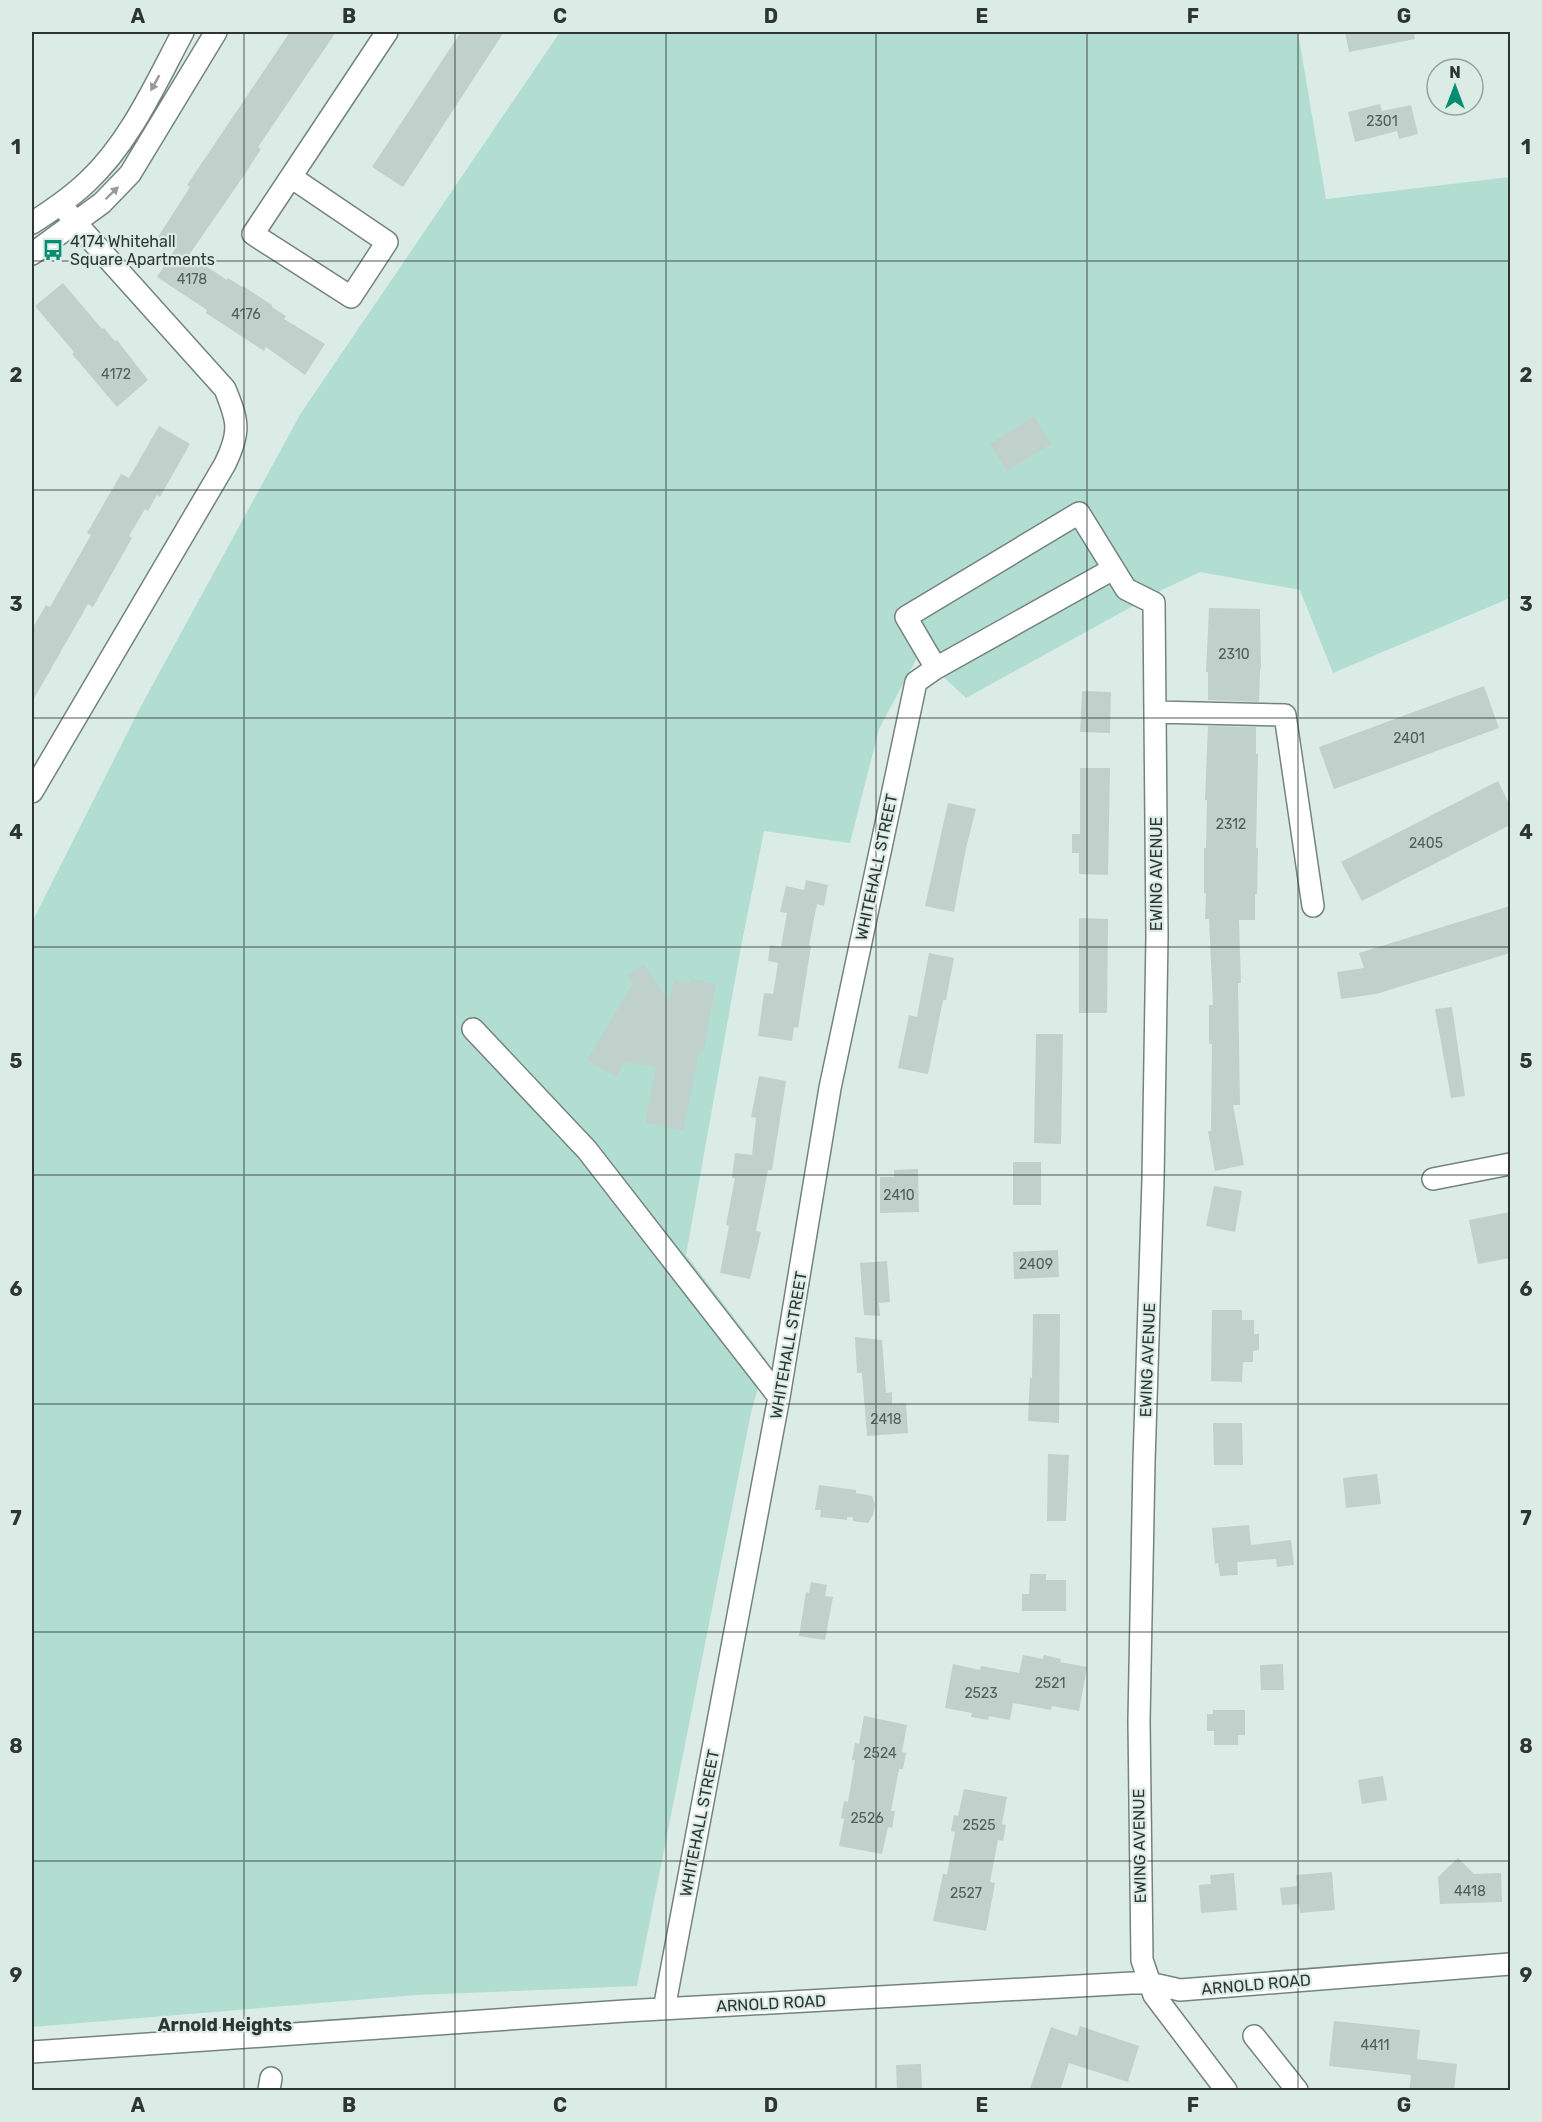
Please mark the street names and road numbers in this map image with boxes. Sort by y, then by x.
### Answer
street label: WHITEHALL STREET [852,792,901,942]
street label: EWING AVENUE [1147,817,1166,931]
street label: WHITEHALL STREET [766,1270,811,1420]
street label: EWING AVENUE [1136,1302,1159,1418]
street label: WHITEHALL STREET [676,1748,723,1898]
street label: EWING AVENUE [1129,1789,1150,1903]
street label: ARNOLD ROAD [1200,1970,1312,1999]
street label: ARNOLD ROAD [716,1991,826,2016]

